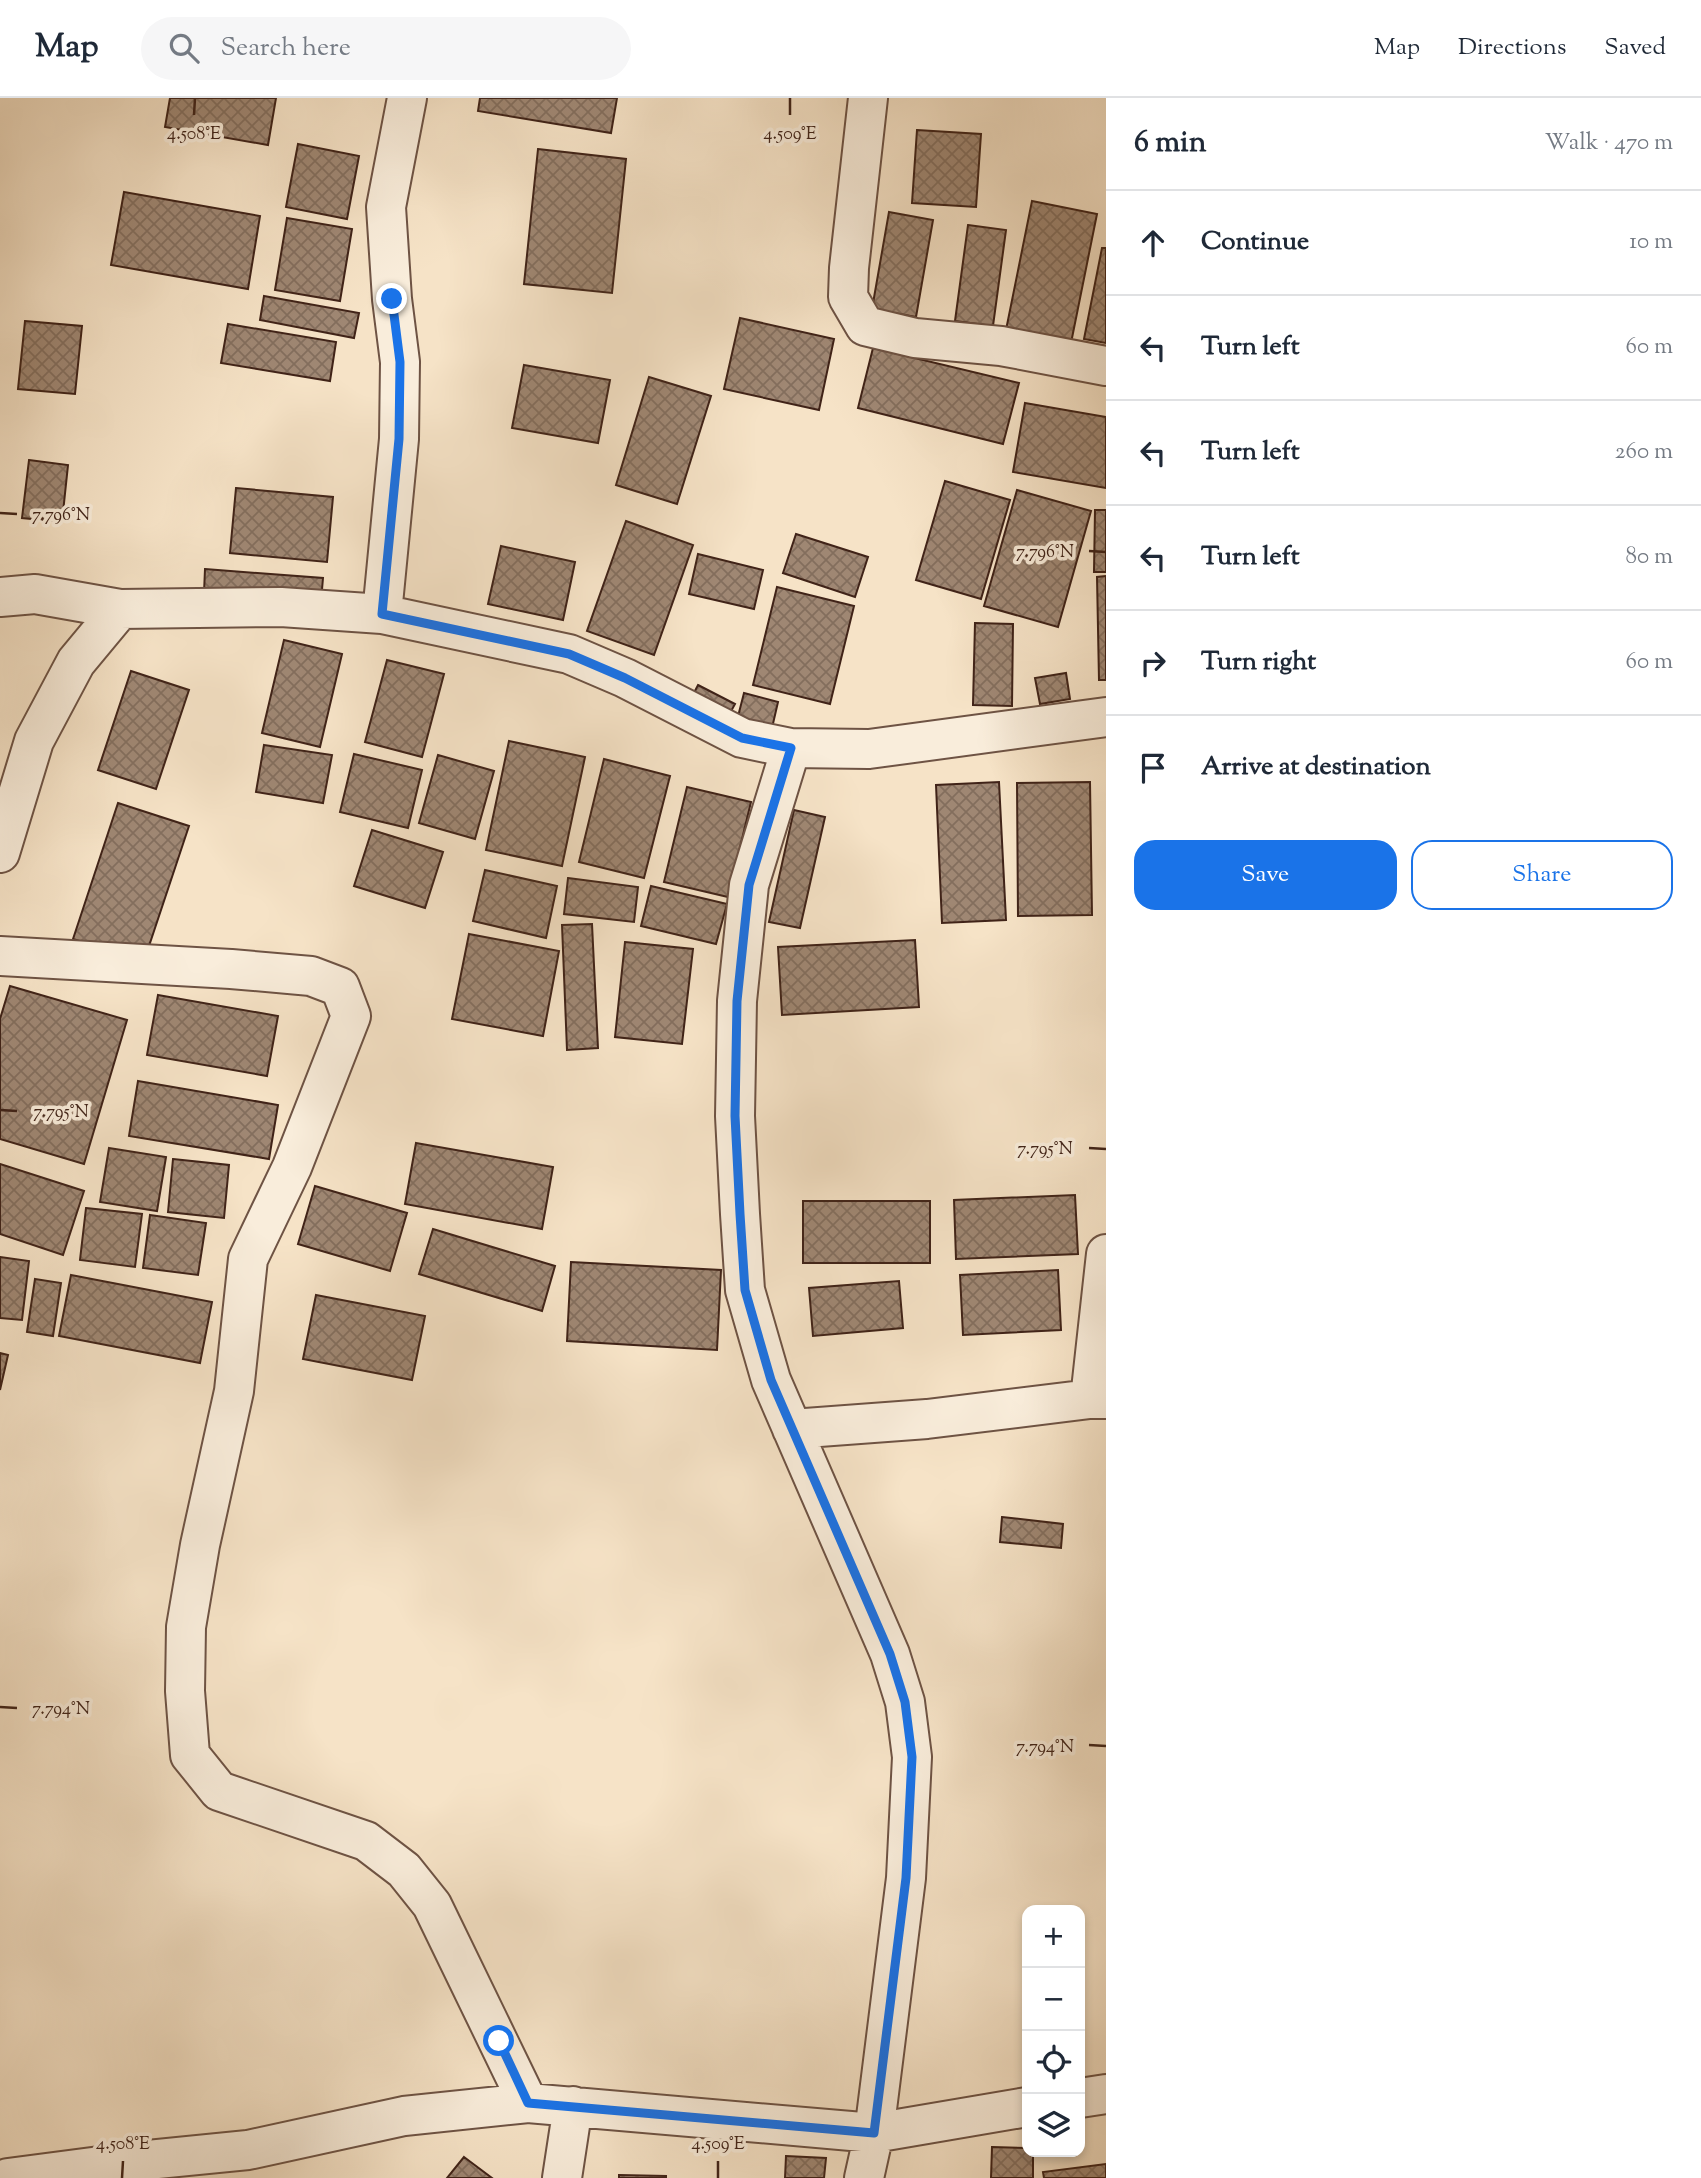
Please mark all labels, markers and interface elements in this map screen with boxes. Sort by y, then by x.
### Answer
search box [141,17,631,80]
text: Map [35,24,99,72]
icon: search [165,29,203,67]
text: Search here [221,30,351,67]
text: Map [1374,31,1420,65]
text: Directions [1458,31,1566,65]
text: Saved [1604,31,1666,65]
text: 4.508°E [167,122,221,148]
text: 4.509°E [763,122,817,148]
text: 6 min [1134,122,1206,165]
text: Walk · 470 m [1545,127,1673,160]
icon: ahead [1134,224,1172,262]
text: Continue [1201,224,1309,261]
text: 10 m [1629,226,1673,259]
route end [376,283,407,314]
icon: left [1134,329,1172,367]
text: Turn left [1201,329,1300,366]
text: 60 m [1625,331,1673,364]
icon: left [1134,434,1172,472]
text: Turn left [1201,434,1300,471]
text: 260 m [1615,436,1673,469]
text: 7.796°N [32,503,90,529]
icon: left [1134,539,1172,577]
text: Turn left [1201,539,1300,576]
text: 7.796°N [1016,540,1074,566]
text: 80 m [1625,541,1673,574]
icon: right [1134,644,1172,682]
text: Turn right [1201,644,1316,681]
text: 60 m [1625,646,1673,679]
icon: arrive [1134,749,1172,787]
text: Arrive at destination [1201,749,1431,786]
button: Save [1134,840,1397,910]
button: Share [1411,840,1673,910]
text: 7.795°N [33,1100,89,1126]
text: 7.795°N [1017,1137,1073,1163]
text: 7.794°N [32,1697,90,1723]
text: 7.794°N [1016,1735,1074,1761]
map controls [1022,1905,1085,2157]
button: + [1022,1905,1085,1968]
button: − [1022,1968,1085,2031]
route start [483,2025,514,2056]
button: locate [1022,2031,1085,2094]
button: layers [1022,2094,1085,2157]
text: 4.508°E [96,2132,150,2158]
text: 4.509°E [691,2132,745,2158]

